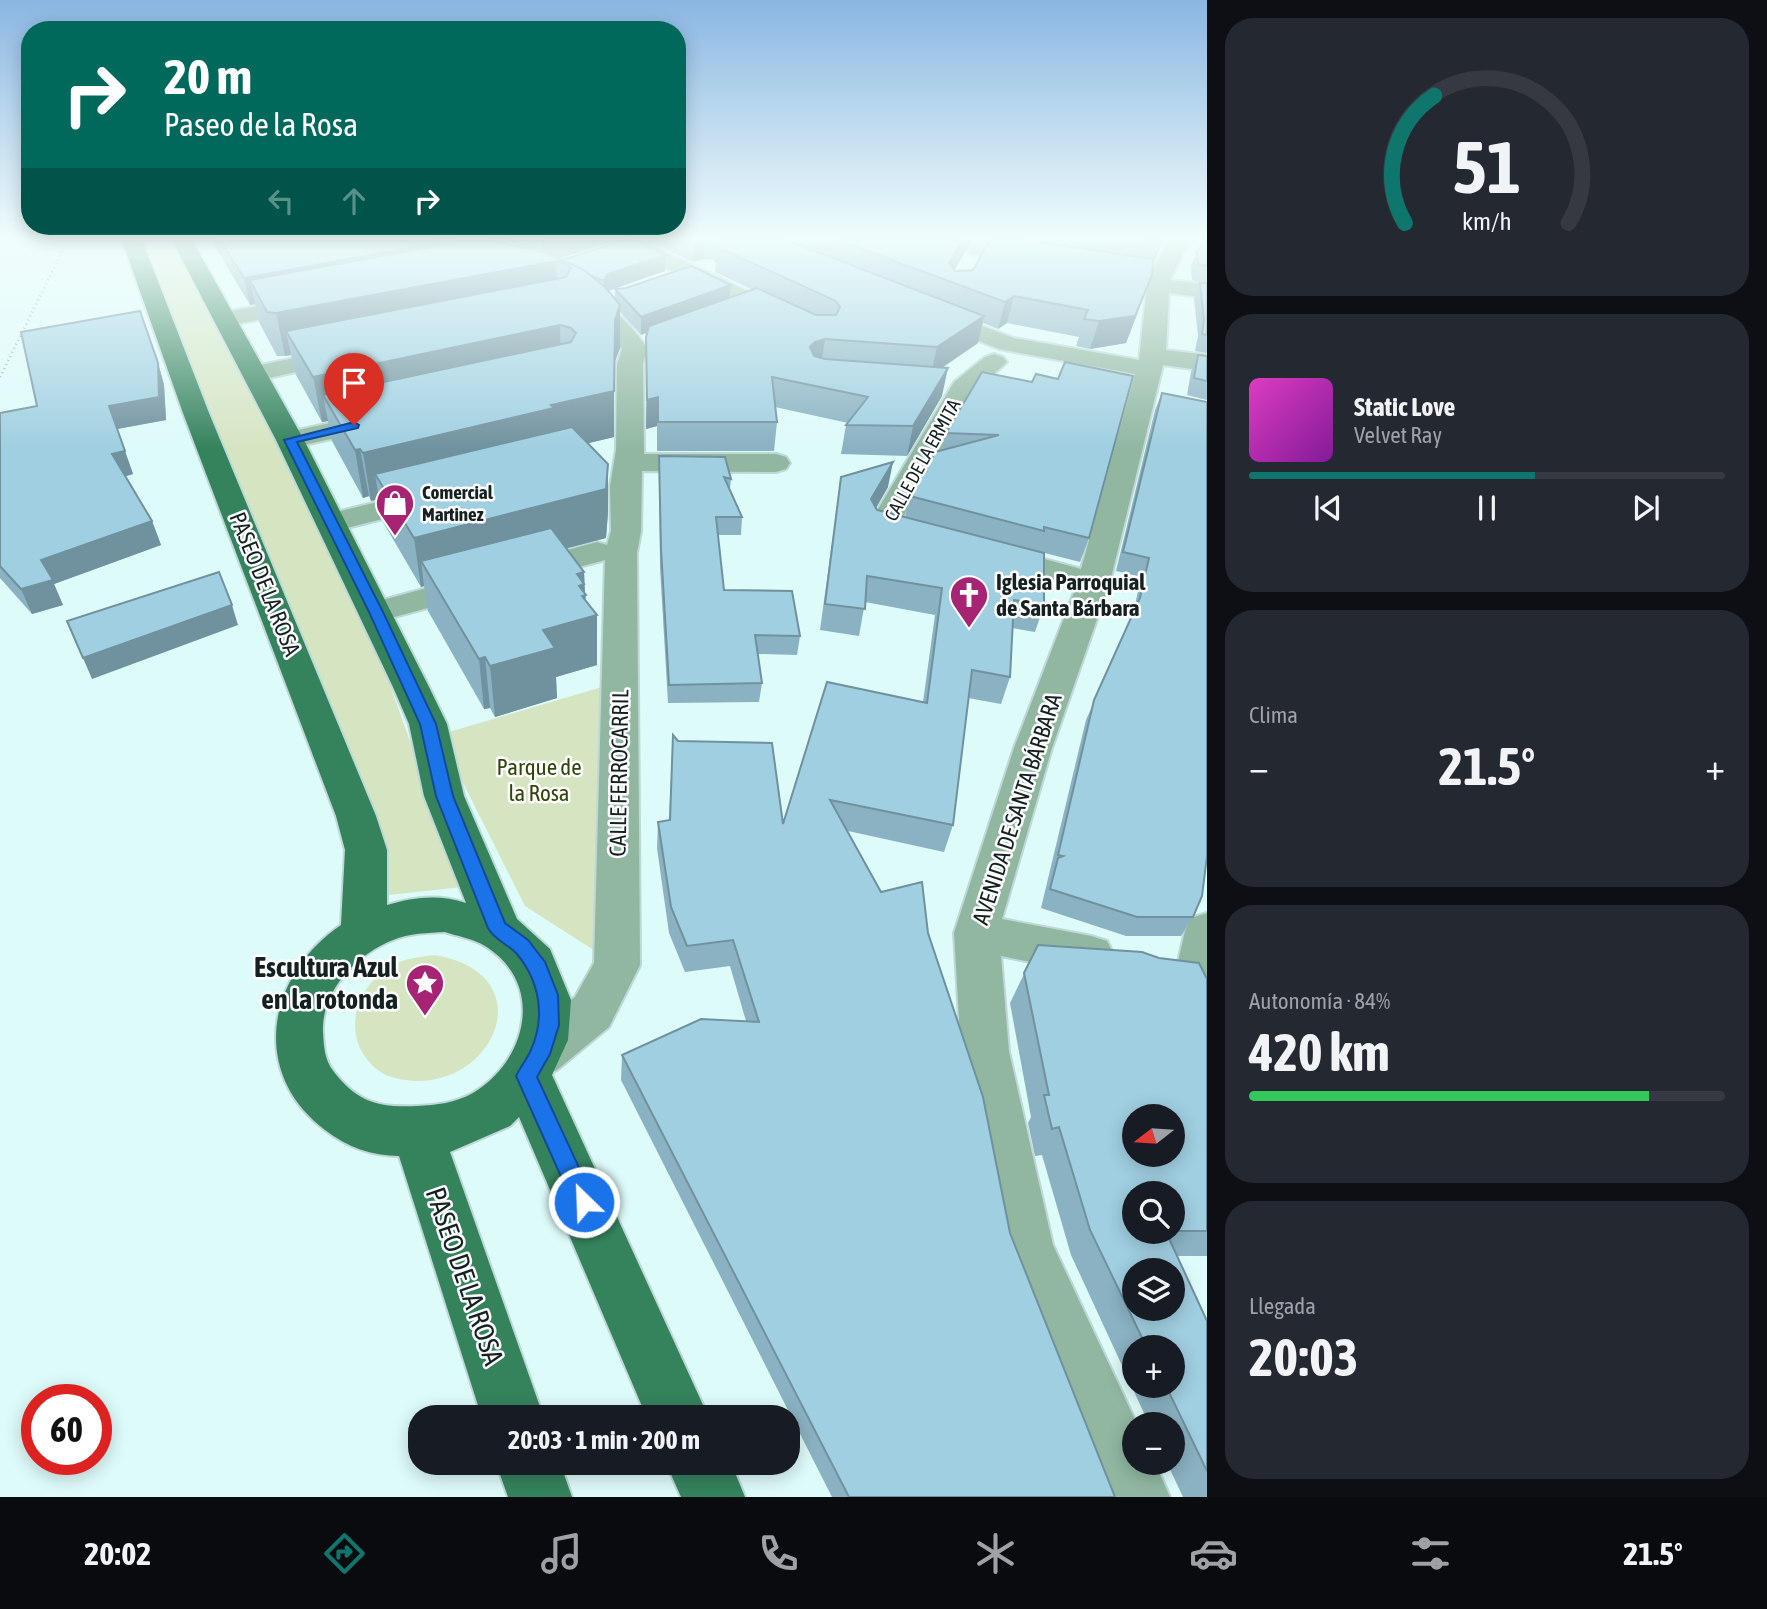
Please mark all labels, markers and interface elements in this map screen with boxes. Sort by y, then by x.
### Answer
text: 20 m [164,48,252,104]
icon: right [49,49,140,140]
text: Paseo de la Rosa [164,106,358,143]
text: 51 [1453,125,1521,208]
icon: left [262,182,300,220]
icon: ahead [335,182,373,220]
icon: right [408,182,446,220]
text: km/h [1462,207,1512,235]
pin [324,353,384,425]
icon: arrive [335,364,373,402]
text: Static Love [1354,392,1455,422]
street label: CALLE DE LA ERMITA [879,395,965,525]
text: Velvet Ray [1354,422,1442,448]
place label: Comercial Martinez [422,481,494,525]
shop icon: Comercial Martinez [374,482,416,537]
icon: previous [1309,489,1347,527]
icon: pause [1468,489,1506,527]
icon: next [1627,489,1665,527]
street label: PASEO DE LA ROSA [224,508,306,660]
place label: Iglesia Parroquial de Santa Bárbara [996,569,1146,621]
church icon: Iglesia Parroquial de Santa Bárbara [948,574,990,629]
street label: CALLE FERROCARRIL [605,689,633,857]
street label: AVENIDA DE SANTA BÁRBARA [967,690,1067,928]
text: Clima [1249,702,1298,728]
text: 21.5° [1439,736,1535,796]
text: − [1249,745,1269,788]
text: + [1705,745,1725,788]
park label: Parque de la Rosa [496,754,582,806]
place label: Escultura Azul en la rotonda [254,951,399,1015]
place icon: Escultura Azul en la rotonda [404,962,446,1017]
text: Autonomía · 84% [1249,988,1390,1014]
text: 420 km [1249,1022,1390,1082]
north arrow [1122,1104,1185,1167]
map controls [1122,1104,1185,1475]
position arrow [547,1165,621,1239]
button: search [1122,1181,1185,1244]
street label: PASEO DE LA ROSA [420,1183,510,1369]
button: layers [1122,1258,1185,1321]
text: Llegada [1249,1293,1316,1319]
text: 20:03 [1249,1327,1358,1387]
button: + [1122,1335,1185,1398]
speed limit sign: 60 [21,1384,112,1475]
button: − [1122,1412,1185,1475]
text: 20:03 · 1 min · 200 m [508,1425,700,1455]
icon: directions [320,1529,369,1578]
icon: music [537,1529,586,1578]
icon: phone [754,1529,803,1578]
icon: climate [971,1529,1020,1578]
icon: car [1189,1529,1238,1578]
icon: filters [1406,1529,1455,1578]
text: 20:02 [84,1535,151,1572]
text: 21.5° [1623,1535,1683,1572]

